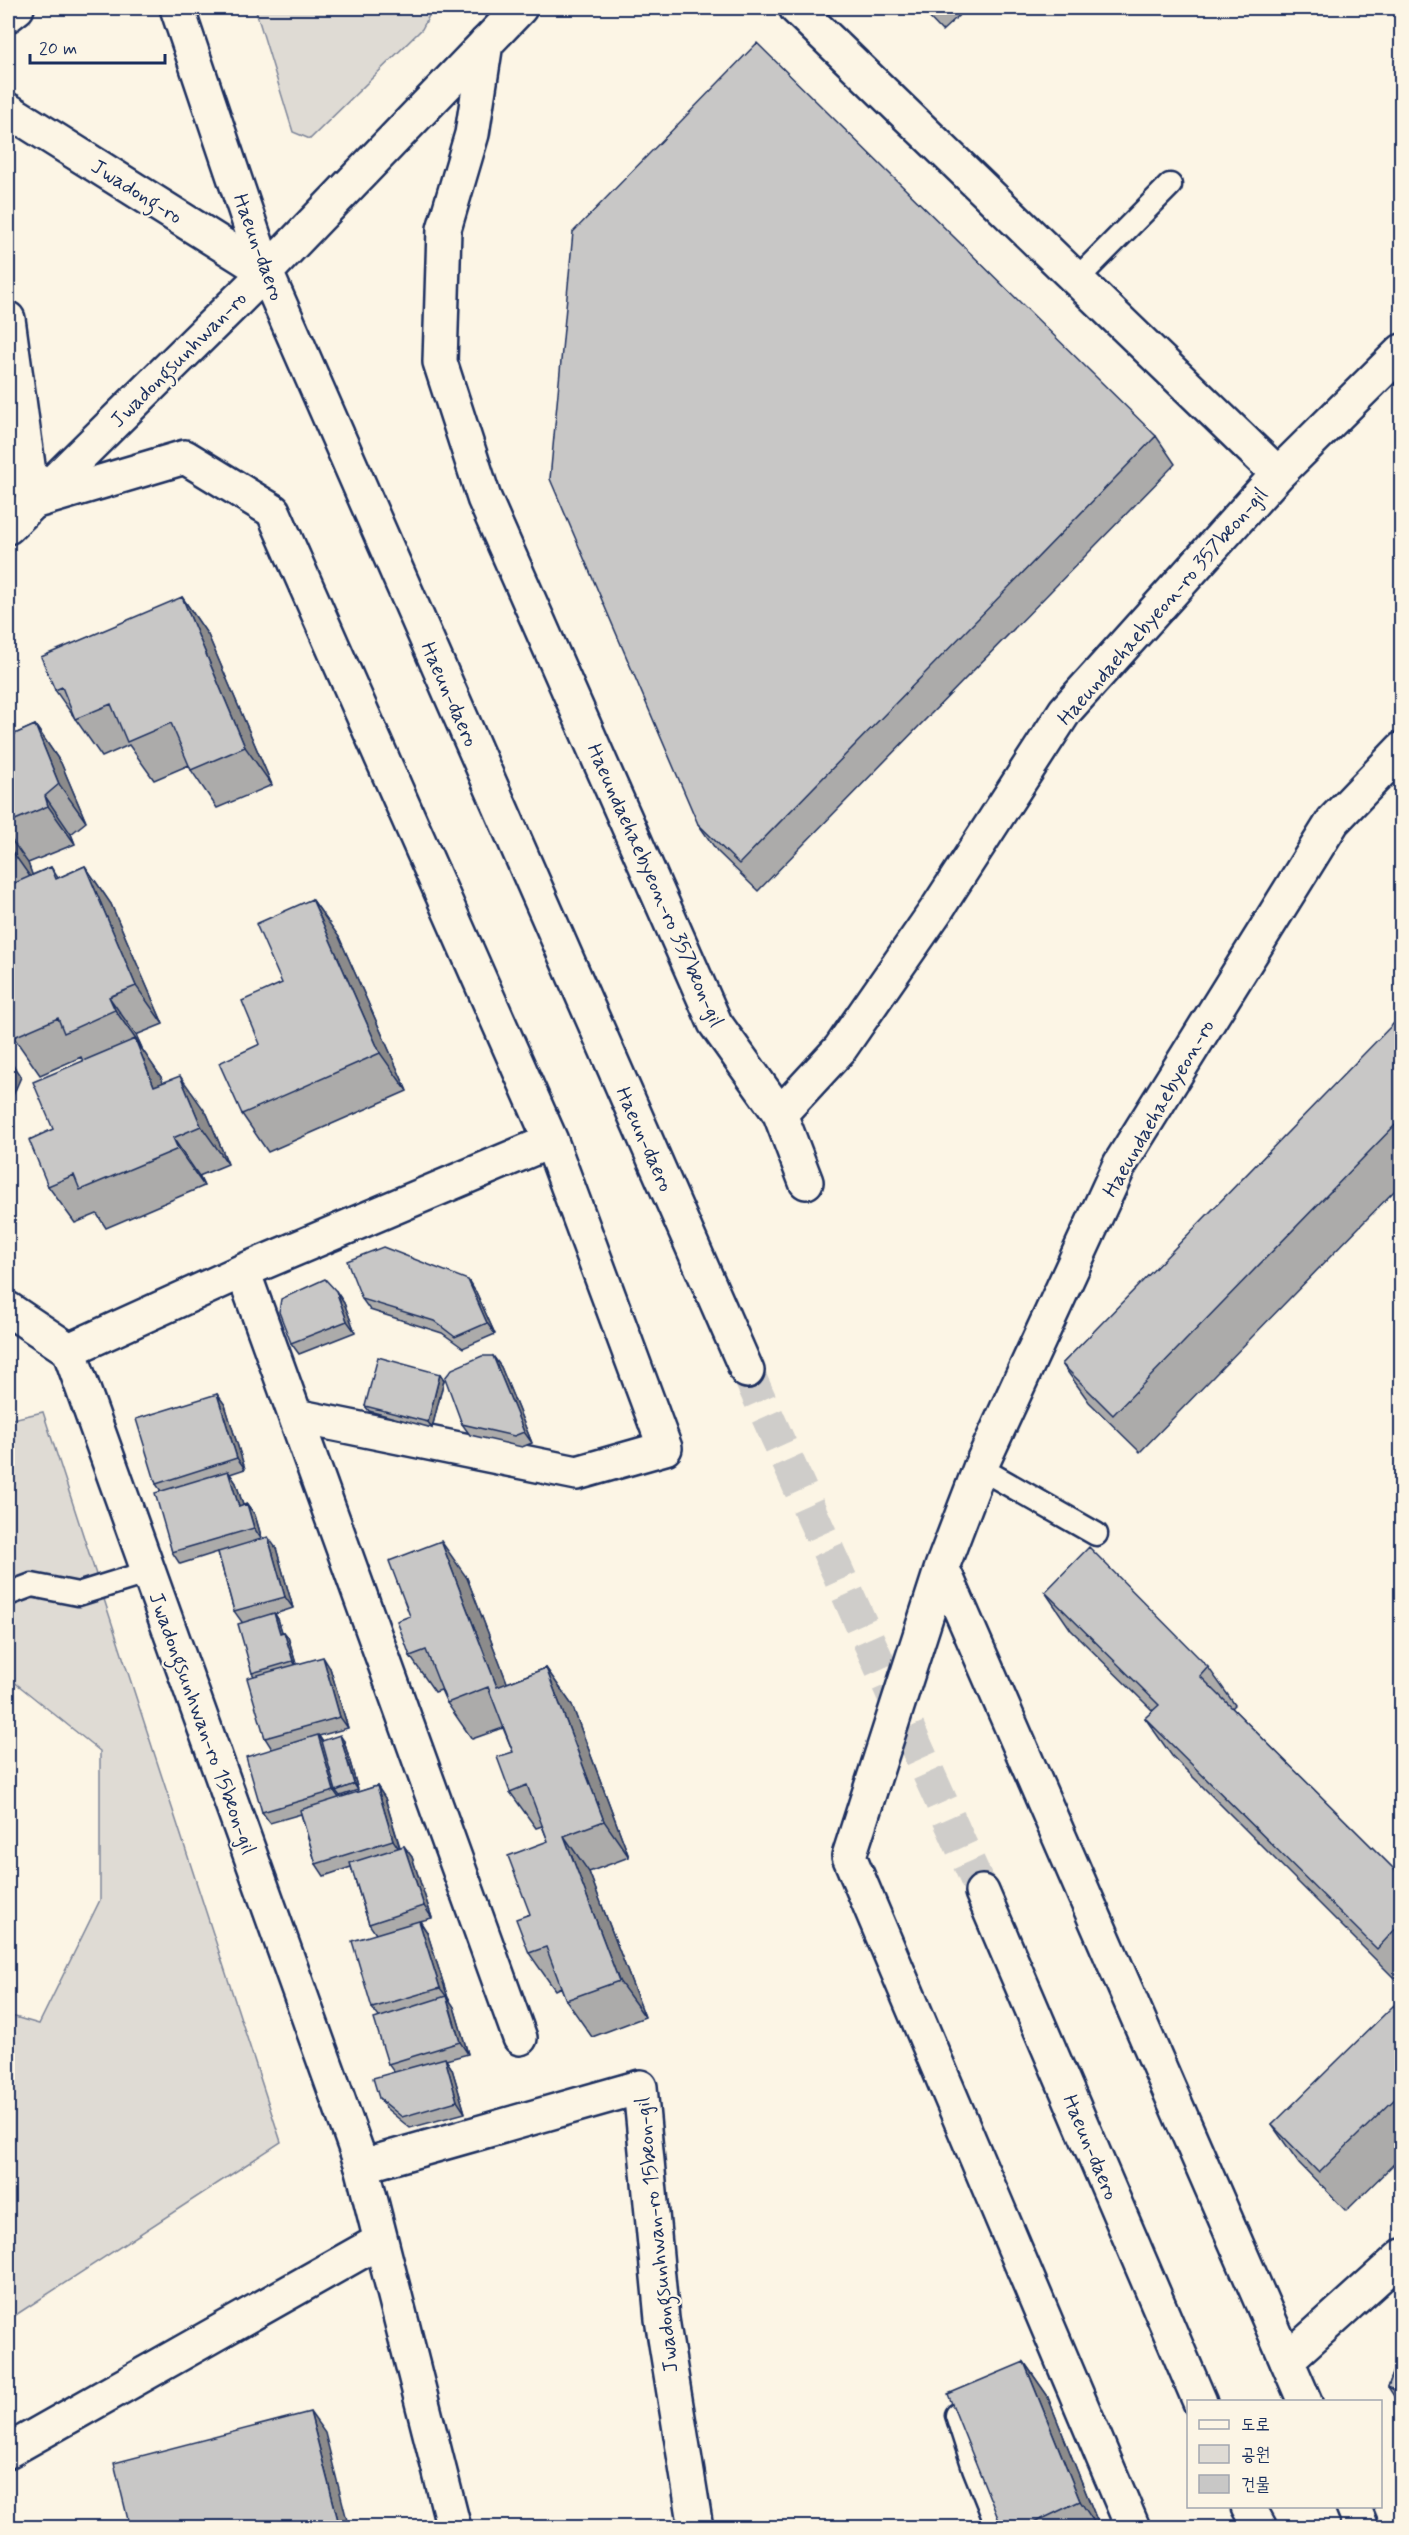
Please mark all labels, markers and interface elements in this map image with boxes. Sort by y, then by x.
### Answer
scale bar [30,27,165,65]
text: 20 m [39,37,77,61]
street label: Jwadong-ro [84,153,187,233]
street label: Haeun-daero [226,190,290,305]
street label: Jwadongsunhwan-ro [104,285,255,436]
street label: Haeundaehaebyeon-ro 357beon-gil [1051,481,1274,732]
street label: Haeun-daero [414,638,485,751]
street label: Haeundaehaebyeon-ro 357beon-gil [580,739,730,1031]
street label: Haeundaehaebyeon-ro [1096,1014,1221,1203]
street label: Haeun-daero [609,1083,680,1196]
street label: Jwadongsunhwan-ro 15beon-gil [140,1588,263,1859]
street label: Haeun-daero [1055,2090,1125,2204]
street label: Jwadongsunhwan-ro 15beon-gil [629,2095,687,2374]
legend [1187,2400,1382,2508]
text: 도로 [1241,2413,1270,2437]
text: 공원 [1241,2443,1270,2467]
text: 건물 [1241,2473,1270,2497]

